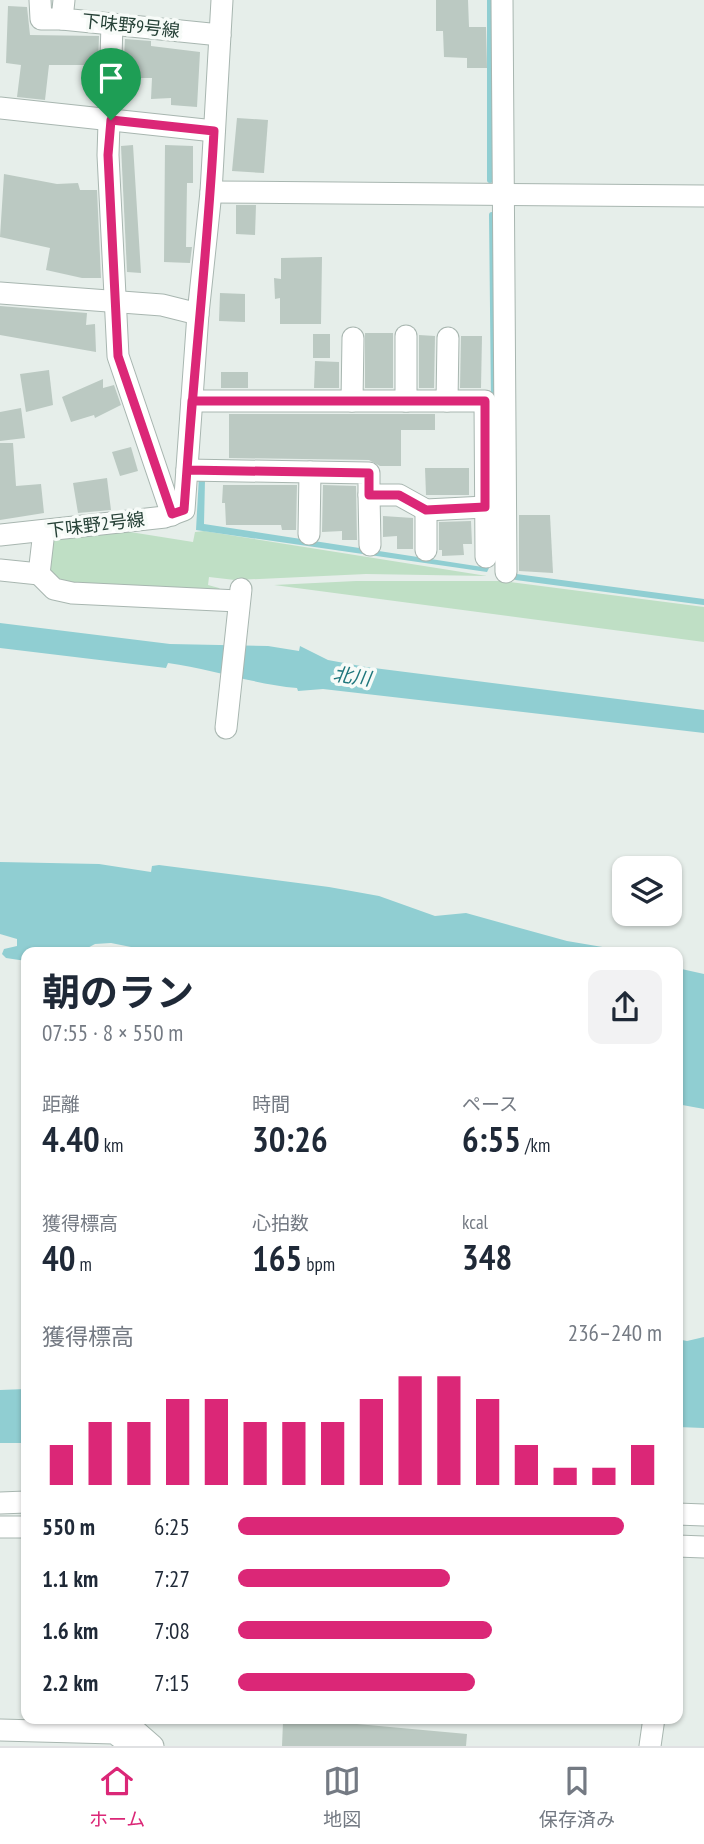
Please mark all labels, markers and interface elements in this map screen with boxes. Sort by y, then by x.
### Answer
street label: 下味野9号線 [81,9,181,42]
pin [81,48,141,120]
icon: arrive [92,59,130,97]
street label: 下味野2号線 [46,507,146,542]
water label: 北川 [332,661,374,691]
map controls [612,856,682,926]
button: layers [612,856,682,926]
text: 朝のラン [42,967,194,1016]
button: share [588,970,662,1044]
text: 07:55 · 8 × 550 m [42,1018,183,1047]
text: 距離 [42,1092,80,1116]
text: 時間 [252,1092,290,1116]
text: ペース [462,1092,518,1116]
text: 4.40 [42,1116,100,1162]
text: 30:26 [252,1116,328,1162]
text: 6:55 [462,1116,521,1162]
text: km [100,1133,123,1157]
text: /km [521,1133,550,1157]
text: kcal [462,1210,488,1234]
text: 獲得標高 [42,1211,118,1235]
text: 心拍数 [252,1211,309,1235]
text: 348 [462,1234,512,1280]
text: 40 [42,1235,75,1281]
text: 165 [252,1235,302,1281]
text: m [75,1252,92,1276]
text: bpm [302,1252,335,1276]
text: 236–240 m [568,1318,662,1347]
text: 獲得標高 [42,1322,134,1351]
text: 550 m [42,1512,95,1541]
text: 6:25 [154,1512,190,1541]
text: 1.1 km [42,1564,98,1593]
text: 7:27 [154,1564,190,1593]
text: 1.6 km [42,1616,98,1645]
text: 7:08 [154,1616,190,1645]
text: 2.2 km [42,1668,98,1697]
text: 7:15 [154,1668,190,1697]
tab: ホーム [89,1762,145,1831]
tab: 地図 [323,1762,361,1831]
tab: 保存済み [539,1762,615,1831]

